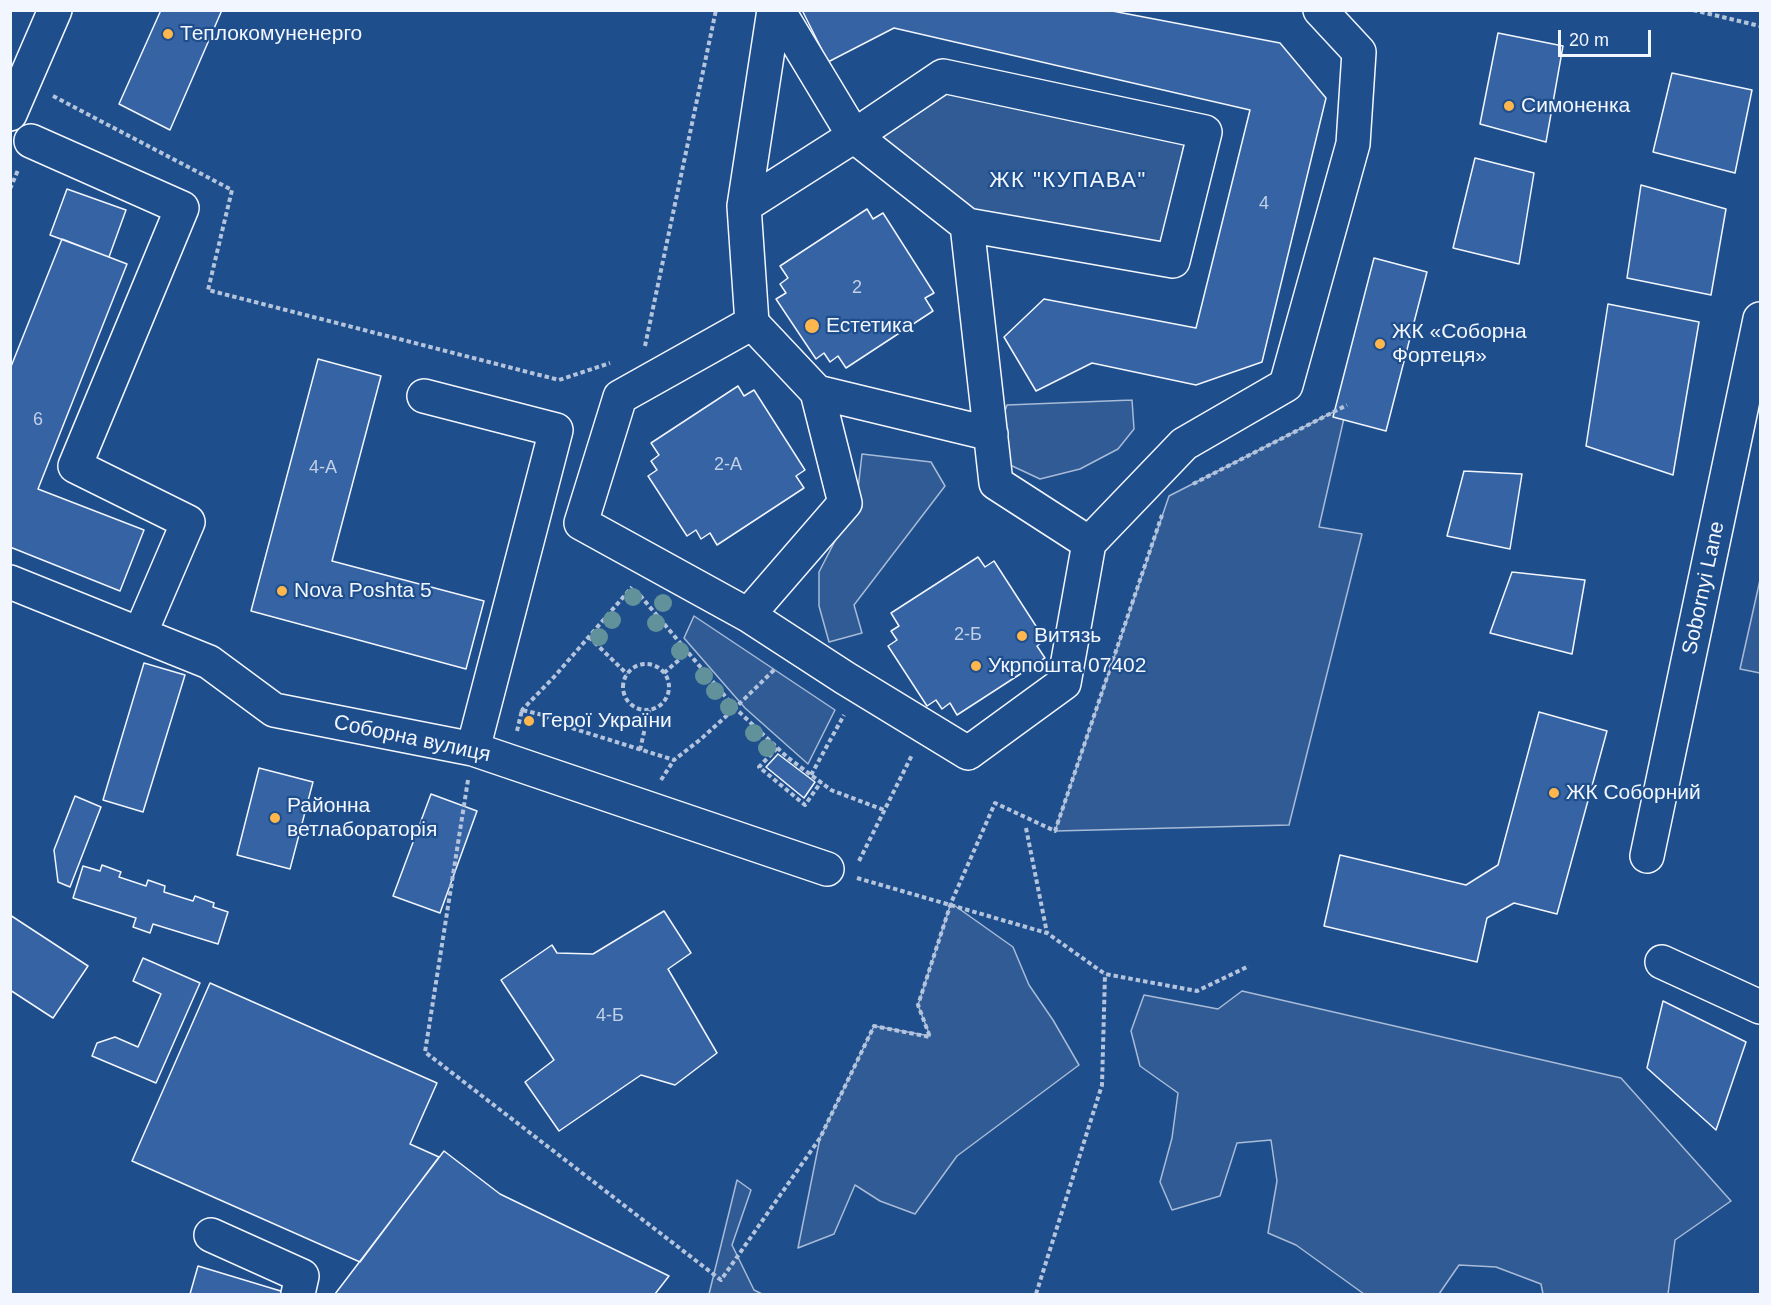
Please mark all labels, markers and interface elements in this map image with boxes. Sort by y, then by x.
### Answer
scale bar [1561,18,1654,56]
place label: Теплокомуненерго [180,21,362,47]
marker: Теплокомуненерго [161,27,175,41]
text: 20 m [1569,30,1609,50]
place label: Симоненка [1521,93,1630,119]
marker: Симоненка [1502,99,1516,113]
district label: ЖК "КУПАВА" [989,168,1147,194]
house number: 4 [1259,193,1269,215]
house number: 2 [852,277,862,299]
place label: Естетика [826,313,913,339]
marker: Естетика [803,317,821,335]
place label: ЖК «Соборна Фортеця» [1392,319,1527,369]
marker: ЖК «Соборна Фортеця» [1373,337,1387,351]
house number: 6 [33,409,43,431]
house number: 2-А [714,454,742,476]
house number: 4-А [309,457,337,479]
street label: Sobornyi Lane [1678,519,1730,657]
place label: Nova Poshta 5 [294,578,432,604]
marker: Nova Poshta 5 [275,584,289,598]
place label: Витязь [1034,623,1101,649]
house number: 2-Б [954,624,982,646]
marker: Витязь [1015,629,1029,643]
place label: Укрпошта 07402 [988,653,1146,679]
marker: Укрпошта 07402 [969,659,983,673]
place label: Герої України [541,708,672,734]
street label: Соборна вулиця [331,710,493,768]
marker: Герої України [522,714,536,728]
place label: ЖК Соборний [1566,780,1701,806]
marker: ЖК Соборний [1547,786,1561,800]
place label: Районна ветлабораторія [287,793,437,843]
marker: Районна ветлабораторія [268,811,282,825]
house number: 4-Б [596,1005,624,1027]

